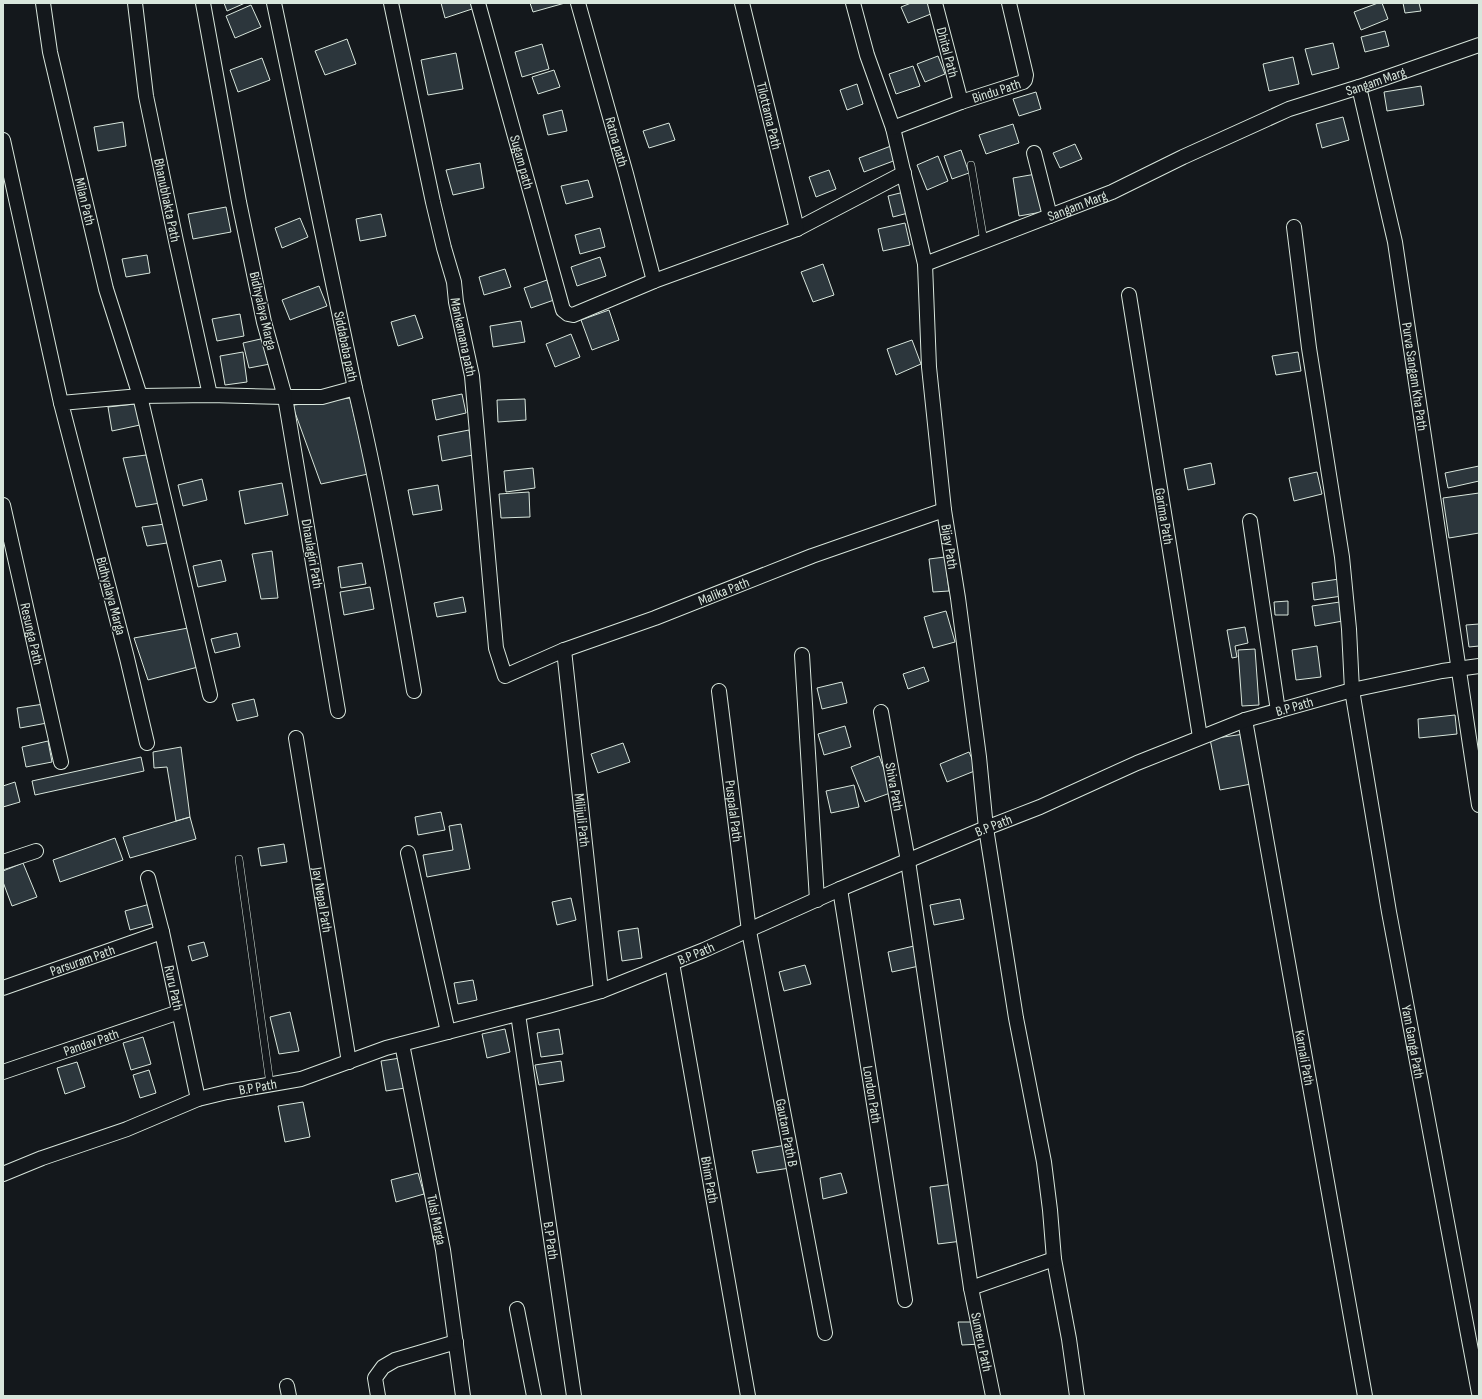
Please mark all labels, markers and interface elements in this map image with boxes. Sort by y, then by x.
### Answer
street label: Dhital Path [933,25,963,79]
street label: Sangam Marg [1344,63,1408,99]
street label: Bindu Path [970,75,1023,106]
street label: Tilottama Path [753,80,786,151]
street label: Ratna path [602,115,632,169]
street label: Sugam path [506,133,538,191]
street label: Bhanubhakta Path [151,157,185,244]
street label: Milan Path [71,176,99,227]
street label: Sangam Marg [1045,186,1110,225]
street label: Bidhyalaya Marga [246,270,280,352]
street label: Mankamana path [447,297,480,378]
street label: Siddababa path [331,310,362,383]
street label: Purva Sangam Kha Path [1399,321,1432,432]
street label: Garima Path [1152,487,1177,546]
street label: Dhaulagiri Path [298,518,326,590]
street label: Bijay Path [938,523,962,571]
street label: Bidhyalaya Marga [92,555,130,637]
street label: Malika Path [695,573,752,609]
street label: Resunga Path [17,601,47,666]
street label: B.P Path [1274,693,1315,720]
street label: Shiva Path [882,761,907,812]
street label: Puspalal Path [722,779,746,843]
street label: Milijuli Path [571,792,594,848]
street label: B.P Path [972,810,1014,840]
street label: Jay Nepal Path [309,865,336,934]
street label: B.P Path [675,938,717,968]
street label: Parsuram Path [47,941,117,979]
street label: Ruru Path [161,964,187,1012]
street label: Yam Ganga Path [1398,1004,1428,1080]
street label: Pandav Path [61,1025,121,1059]
street label: Karnali Path [1292,1029,1318,1087]
street label: London Path [860,1064,885,1124]
street label: B.P Path [237,1075,278,1098]
street label: Gautam Path B [772,1097,802,1168]
street label: Bhim Path [698,1155,723,1205]
street label: Tulsi Marga [424,1193,450,1246]
street label: B.P Path [540,1220,562,1261]
street label: Sumeru Path [968,1311,996,1373]

